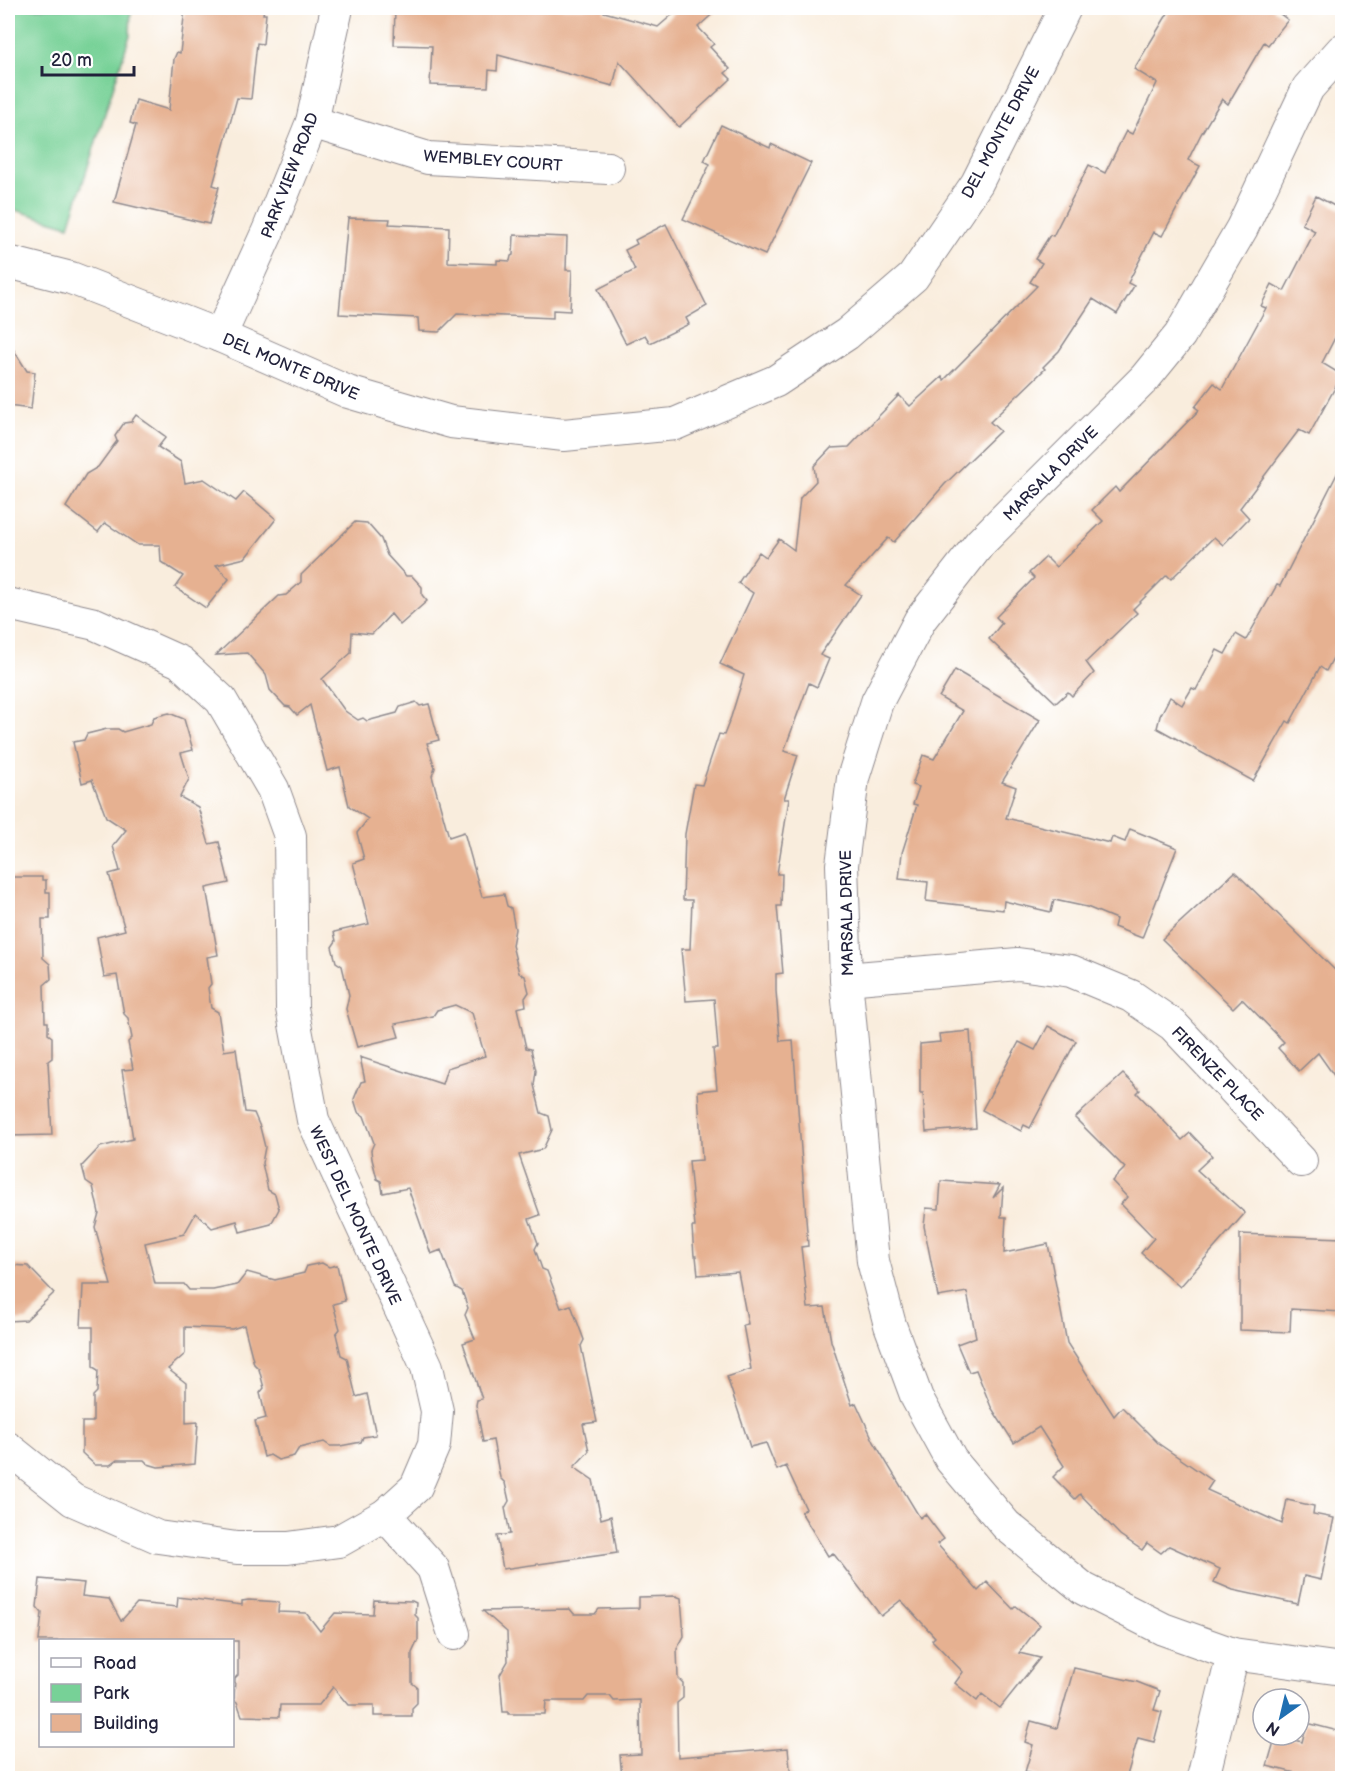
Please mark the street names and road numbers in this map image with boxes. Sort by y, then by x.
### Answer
street label: DEL MONTE DRIVE [959,63,1044,202]
street label: PARK VIEW ROAD [258,110,323,241]
street label: WEMBLEY COURT [423,147,564,176]
street label: DEL MONTE DRIVE [219,330,362,405]
street label: MARSALA DRIVE [1000,423,1102,525]
street label: MARSALA DRIVE [837,850,858,976]
street label: FIRENZE PLACE [1167,1023,1267,1125]
street label: WEST DEL MONTE DRIVE [305,1123,404,1308]

